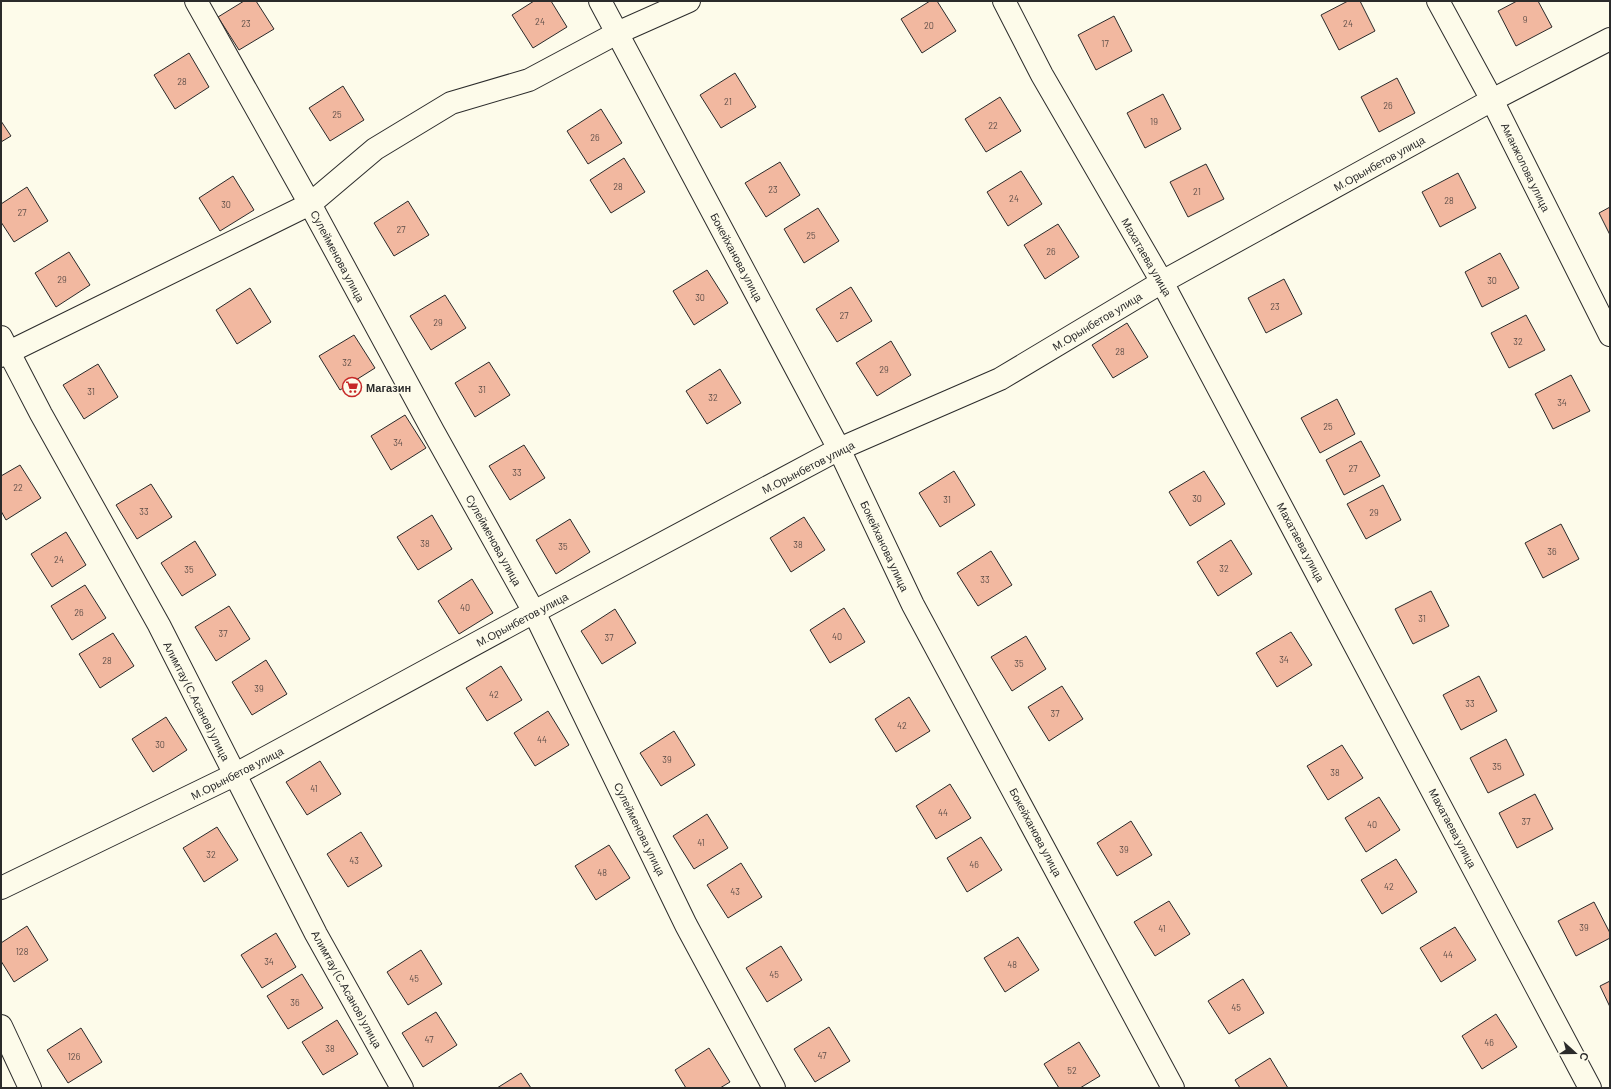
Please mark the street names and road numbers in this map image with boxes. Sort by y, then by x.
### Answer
street label: Аманжолова улица [1499,120,1554,214]
street label: М.Орынбетов улица [1331,132,1428,193]
street label: Сулейменова улица [308,208,368,305]
street label: Бокейханова улица [708,210,766,304]
street label: Махатаева улица [1119,216,1175,299]
street label: М.Орынбетов улица [1050,289,1145,353]
street label: М.Орынбетов улица [760,438,857,496]
street label: Сулейменова улица [464,492,525,589]
street label: Бокейханова улица [858,499,912,594]
street label: Махатаева улица [1275,500,1328,585]
street label: М.Орынбетов улица [474,589,571,649]
street label: Алимтау (С.Асанов) улица [161,639,233,764]
street label: М.Орынбетов улица [189,744,286,802]
street label: Сулейменова улица [612,780,669,878]
street label: Бокейханова улица [1007,785,1065,879]
street label: Махатаева улица [1427,786,1480,871]
street label: Алимтау (С.Асанов) улица [309,928,385,1051]

